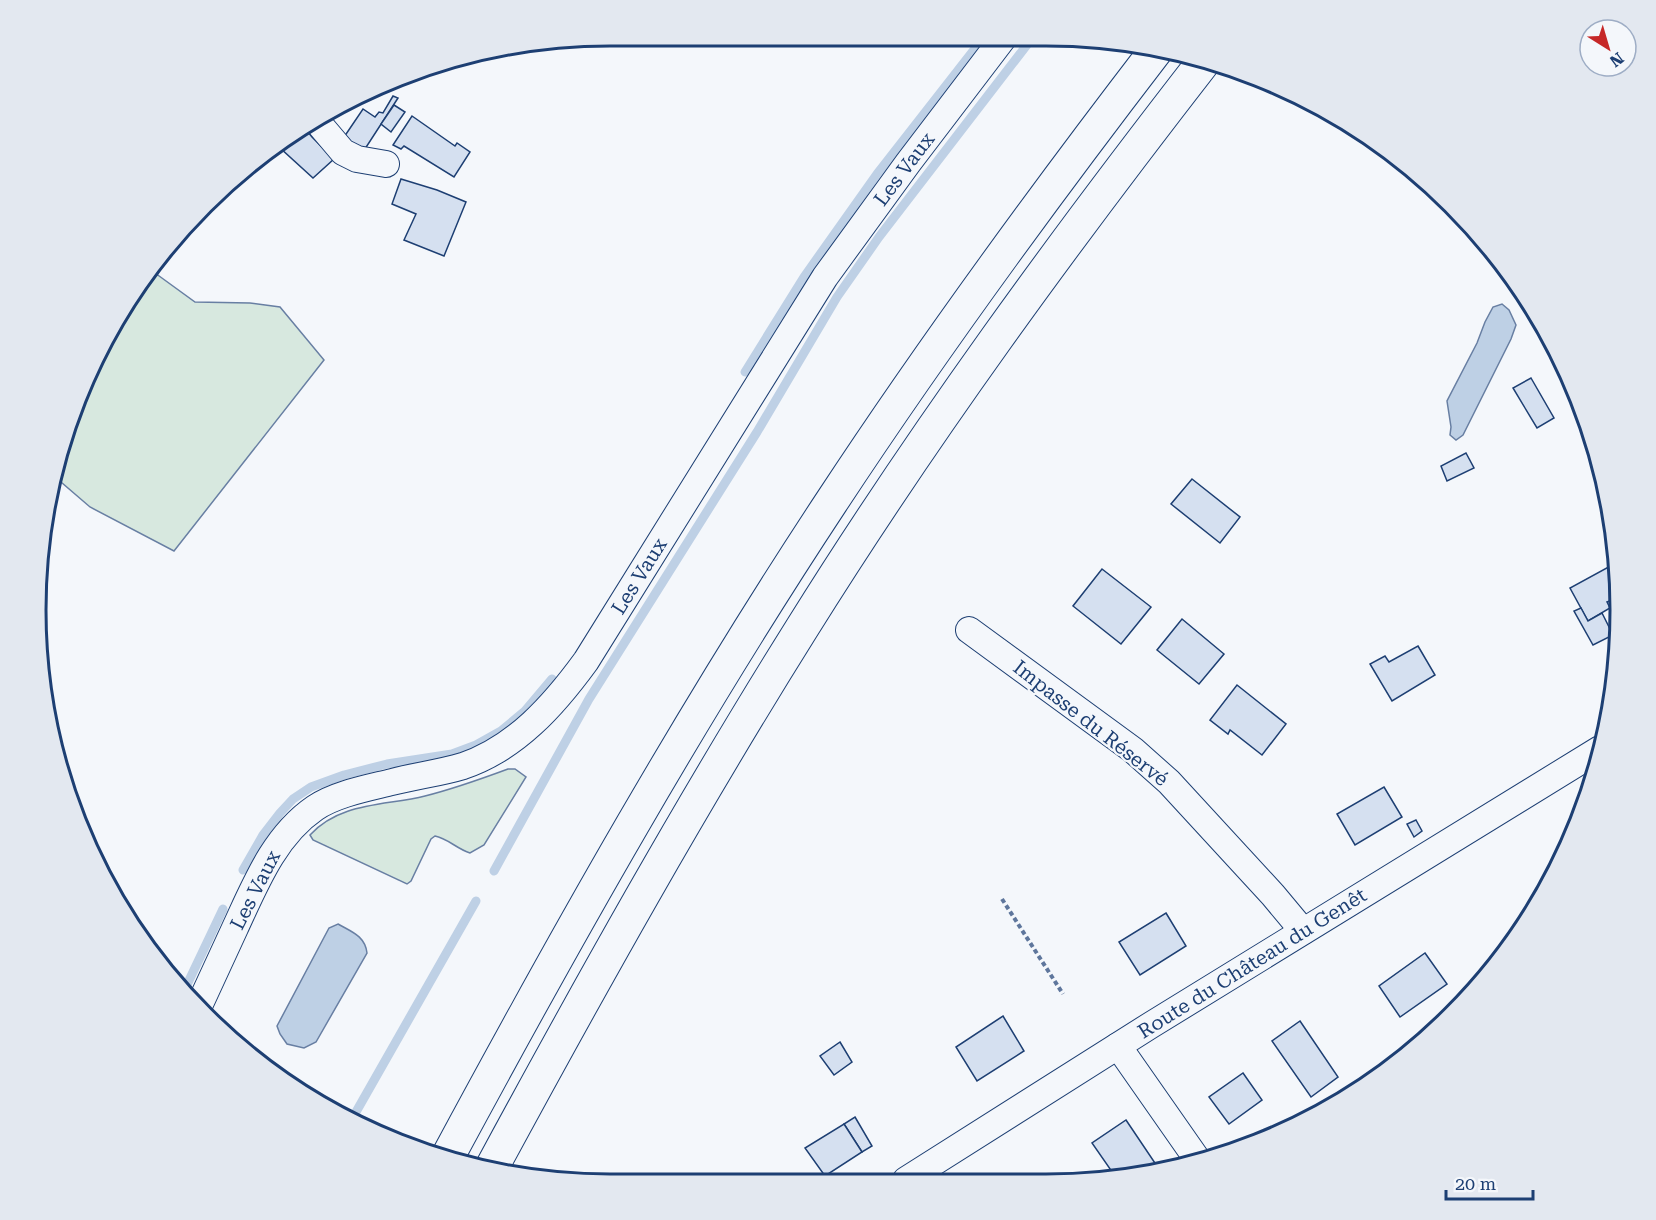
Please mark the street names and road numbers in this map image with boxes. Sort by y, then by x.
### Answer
street label: Les Vaux [869,127,940,210]
street label: Les Vaux [606,533,672,619]
street label: Impasse du Réservé [1009,655,1173,791]
street label: Les Vaux [225,846,285,934]
street label: Route du Château du Genêt [1133,882,1371,1043]

